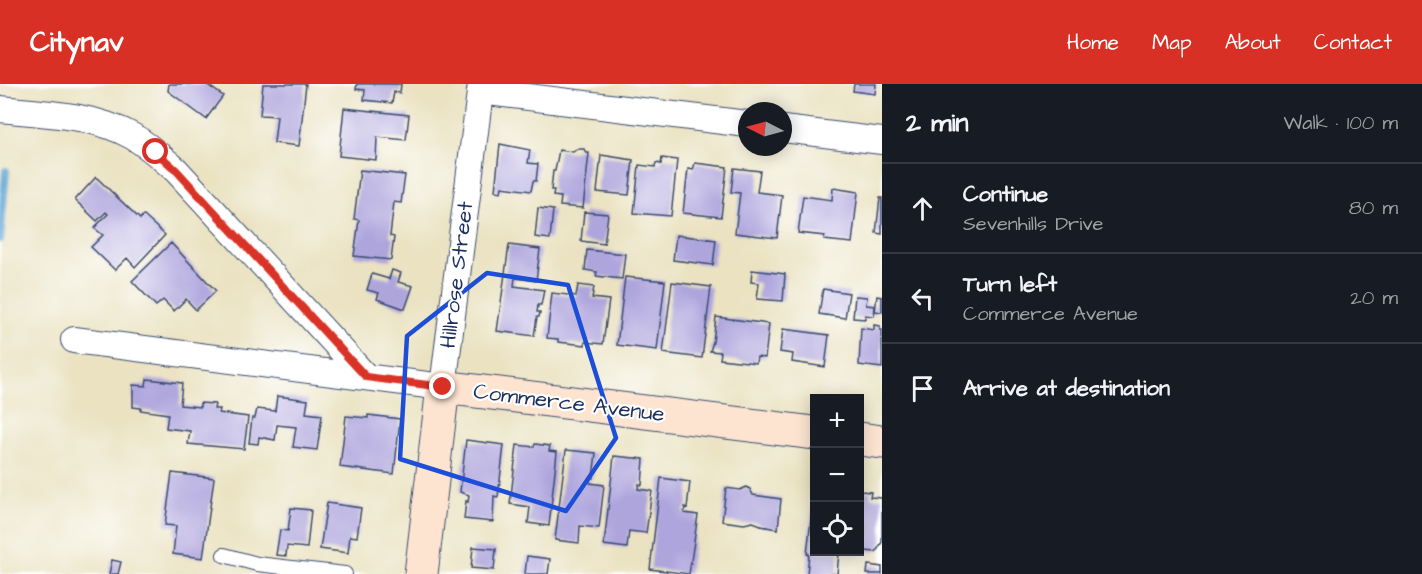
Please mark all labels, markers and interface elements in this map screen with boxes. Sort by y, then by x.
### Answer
text: Citynav [30,23,124,62]
text: Home [1067,28,1119,57]
text: Map [1152,28,1192,57]
text: About [1225,28,1281,57]
text: Contact [1314,28,1392,57]
north arrow [738,102,792,156]
text: 2 min [906,105,968,141]
text: Walk · 100 m [1283,109,1398,137]
route start [142,138,168,164]
text: Continue [963,179,1048,210]
icon: ahead [906,192,939,225]
text: 80 m [1349,194,1398,222]
street label: Hillrose Street [433,200,481,350]
text: Sevenhills Drive [963,210,1103,238]
text: Turn left [963,269,1057,300]
icon: left [906,282,939,315]
text: 20 m [1350,284,1398,312]
text: Commerce Avenue [963,300,1138,328]
icon: arrive [906,372,939,405]
route end [429,373,455,399]
text: Arrive at destination [963,373,1170,404]
street label: Commerce Avenue [472,376,666,430]
map controls [810,394,864,556]
button: + [810,394,864,448]
button: − [810,448,864,502]
button: locate [810,502,864,556]

